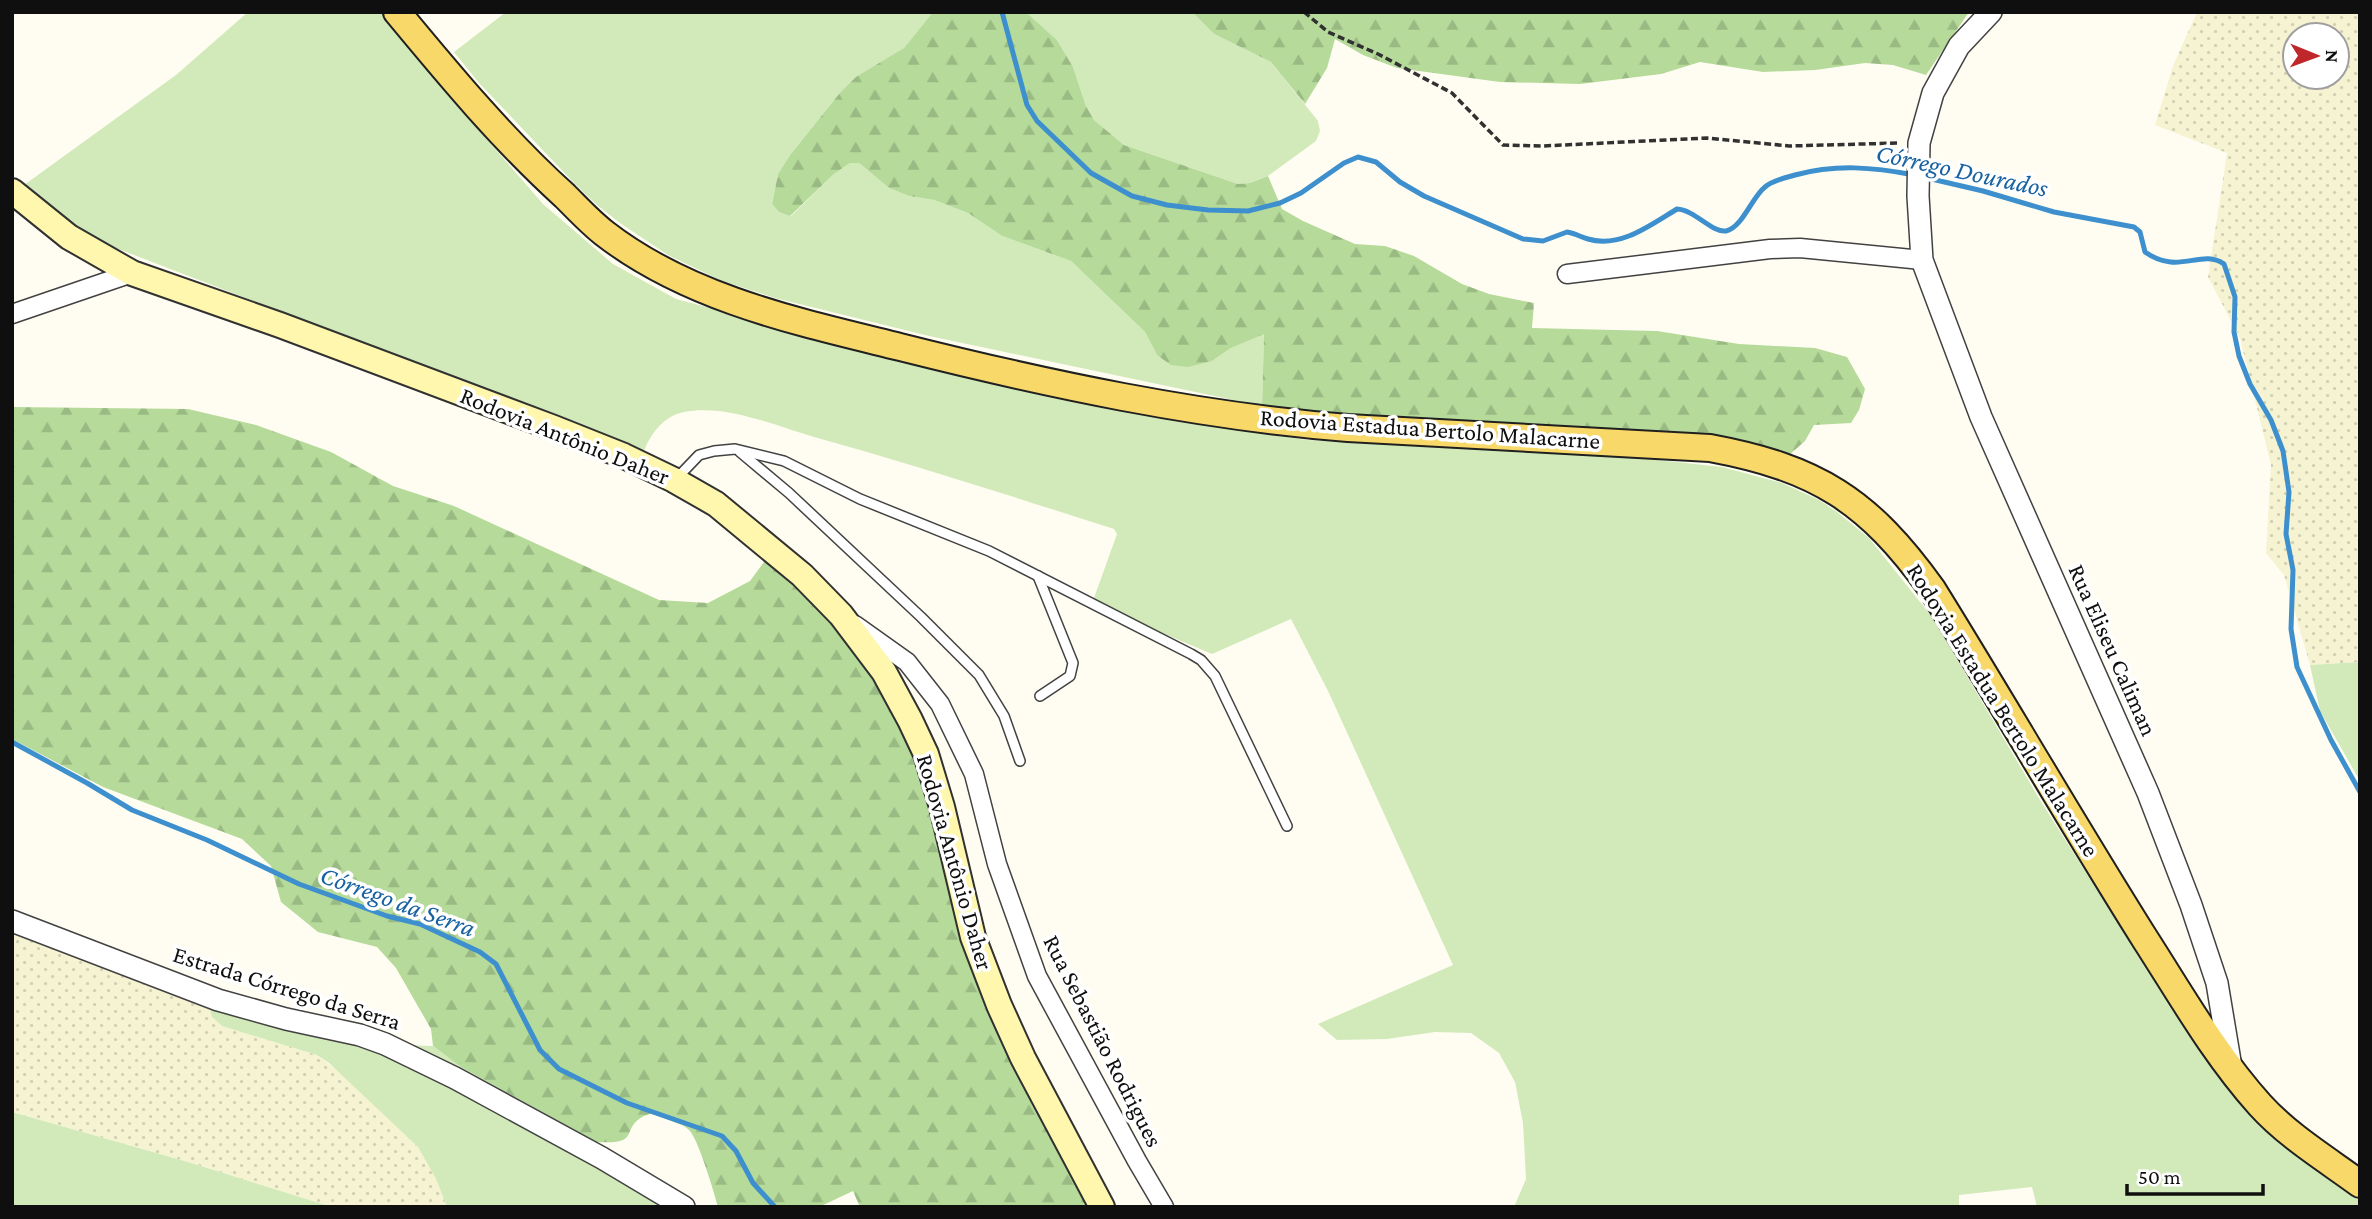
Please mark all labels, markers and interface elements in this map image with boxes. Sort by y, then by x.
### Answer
north arrow [2281,21,2351,91]
text: N [2322,50,2343,63]
water label: Córrego Dourados [1873,138,2050,203]
street label: Rodovia Antônio Daher [457,381,674,490]
street label: Rodovia Estadua Bertolo Malacarne [1259,403,1601,454]
street label: Rodovia Estadua Bertolo Malacarne [1902,558,2105,861]
street label: Rua Eliseu Caliman [2063,560,2163,740]
street label: Rodovia Antônio Daher [912,751,999,973]
water label: Córrego da Serra [317,860,479,943]
street label: Rua Sebastião Rodrigues [1038,930,1169,1151]
street label: Estrada Córrego da Serra [170,940,404,1035]
scale bar [2127,1152,2264,1196]
text: 50 m [2138,1165,2181,1189]

